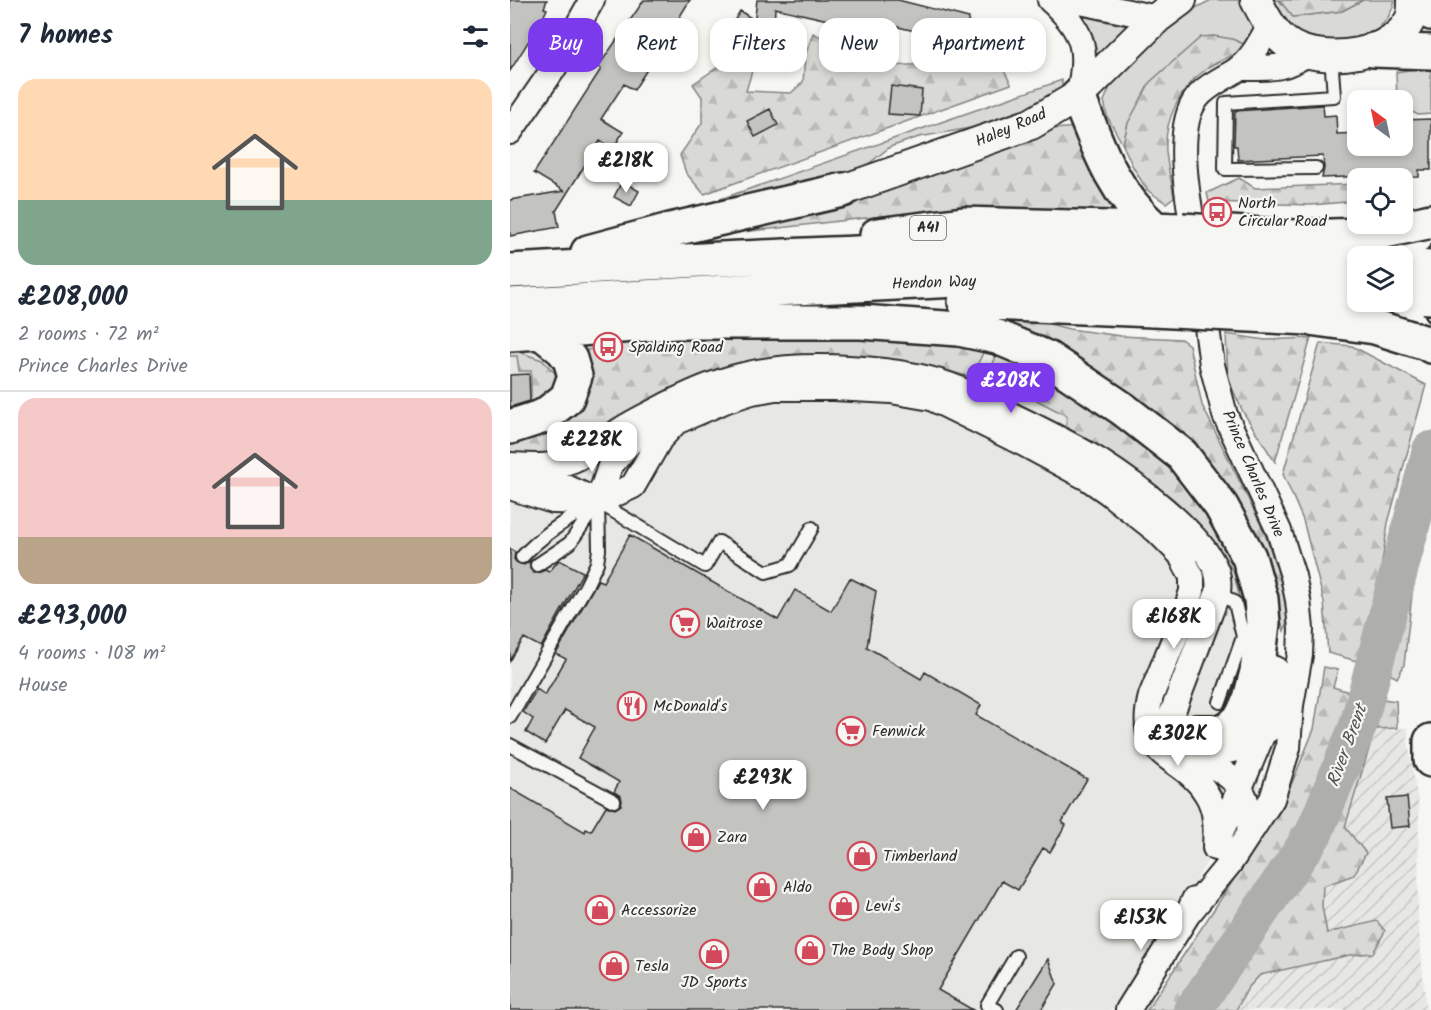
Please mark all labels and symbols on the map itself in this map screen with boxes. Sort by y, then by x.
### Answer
north arrow [1347,90,1413,156]
street label: Haley Road [971,101,1051,154]
pin: £218K [584,143,668,194]
place label: North Circular Road [1238,191,1328,234]
bus stop icon: North Circular Road [1201,196,1233,228]
road number: A41 [910,216,946,240]
street label: Hendon Way [892,269,977,297]
bus stop icon: Spalding Road [592,331,624,363]
place label: Spalding Road [629,335,724,360]
pin: £208K [969,363,1053,414]
street label: Prince Charles Drive [1215,407,1291,541]
pin: £228K [550,422,634,473]
pin: £168K [1132,599,1216,650]
supermarket icon: Waitrose [669,607,701,639]
place label: Waitrose [706,611,763,636]
restaurant icon: McDonald's [616,690,648,722]
place label: McDonald's [653,694,728,719]
water label: River Brent [1320,698,1377,791]
supermarket icon: Fenwick [835,715,867,747]
pin: £302K [1136,716,1220,767]
place label: Fenwick [872,719,926,744]
pin: £293K [721,760,805,811]
shop icon: Zara [680,821,712,853]
place label: Zara [717,825,747,850]
shop icon: Timberland [846,840,878,872]
place label: Timberland [883,844,958,869]
shop icon: Aldo [746,871,778,903]
place label: Aldo [783,875,812,900]
shop icon: Levi's [828,890,860,922]
shop icon: Accessorize [584,894,616,926]
place label: Levi's [865,894,901,919]
place label: Accessorize [621,898,696,923]
pin: £153K [1099,900,1183,951]
shop icon: The Body Shop [794,934,826,966]
shop icon: JD Sports [698,938,730,970]
place label: The Body Shop [831,938,933,963]
shop icon: Tesla [598,950,630,982]
place label: Tesla [635,954,669,979]
place label: JD Sports [681,970,747,995]

